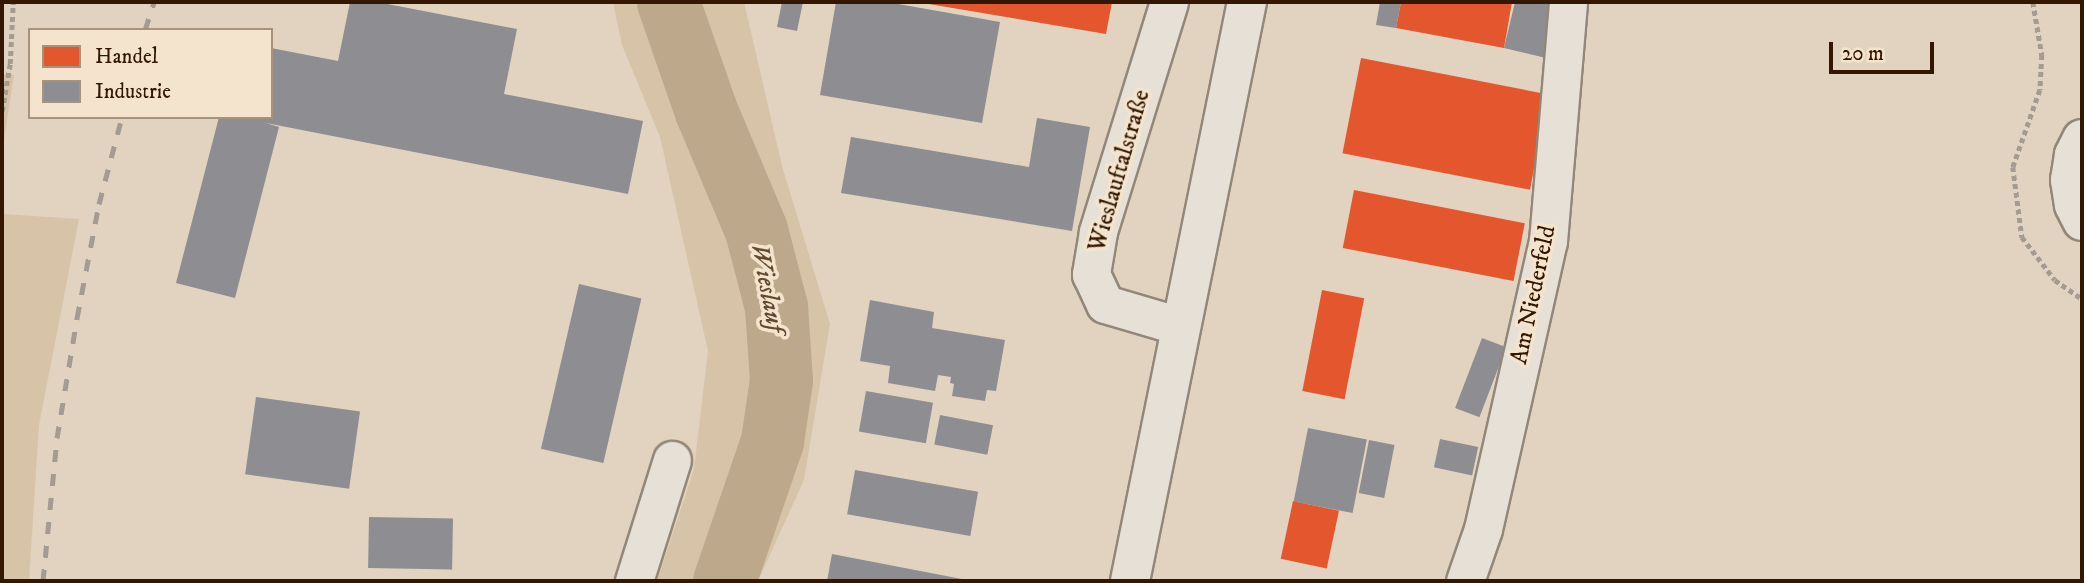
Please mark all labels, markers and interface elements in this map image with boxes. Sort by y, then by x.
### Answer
legend [28,28,273,119]
scale bar [1832,28,1937,72]
text: 20 m [1842,41,1884,67]
text: Handel [95,44,158,70]
text: Industrie [95,79,171,105]
street label: Wieslauftalstraße [1083,87,1157,255]
street label: Am Niederfeld [1505,223,1563,367]
water label: Wieslauf [743,241,791,335]

